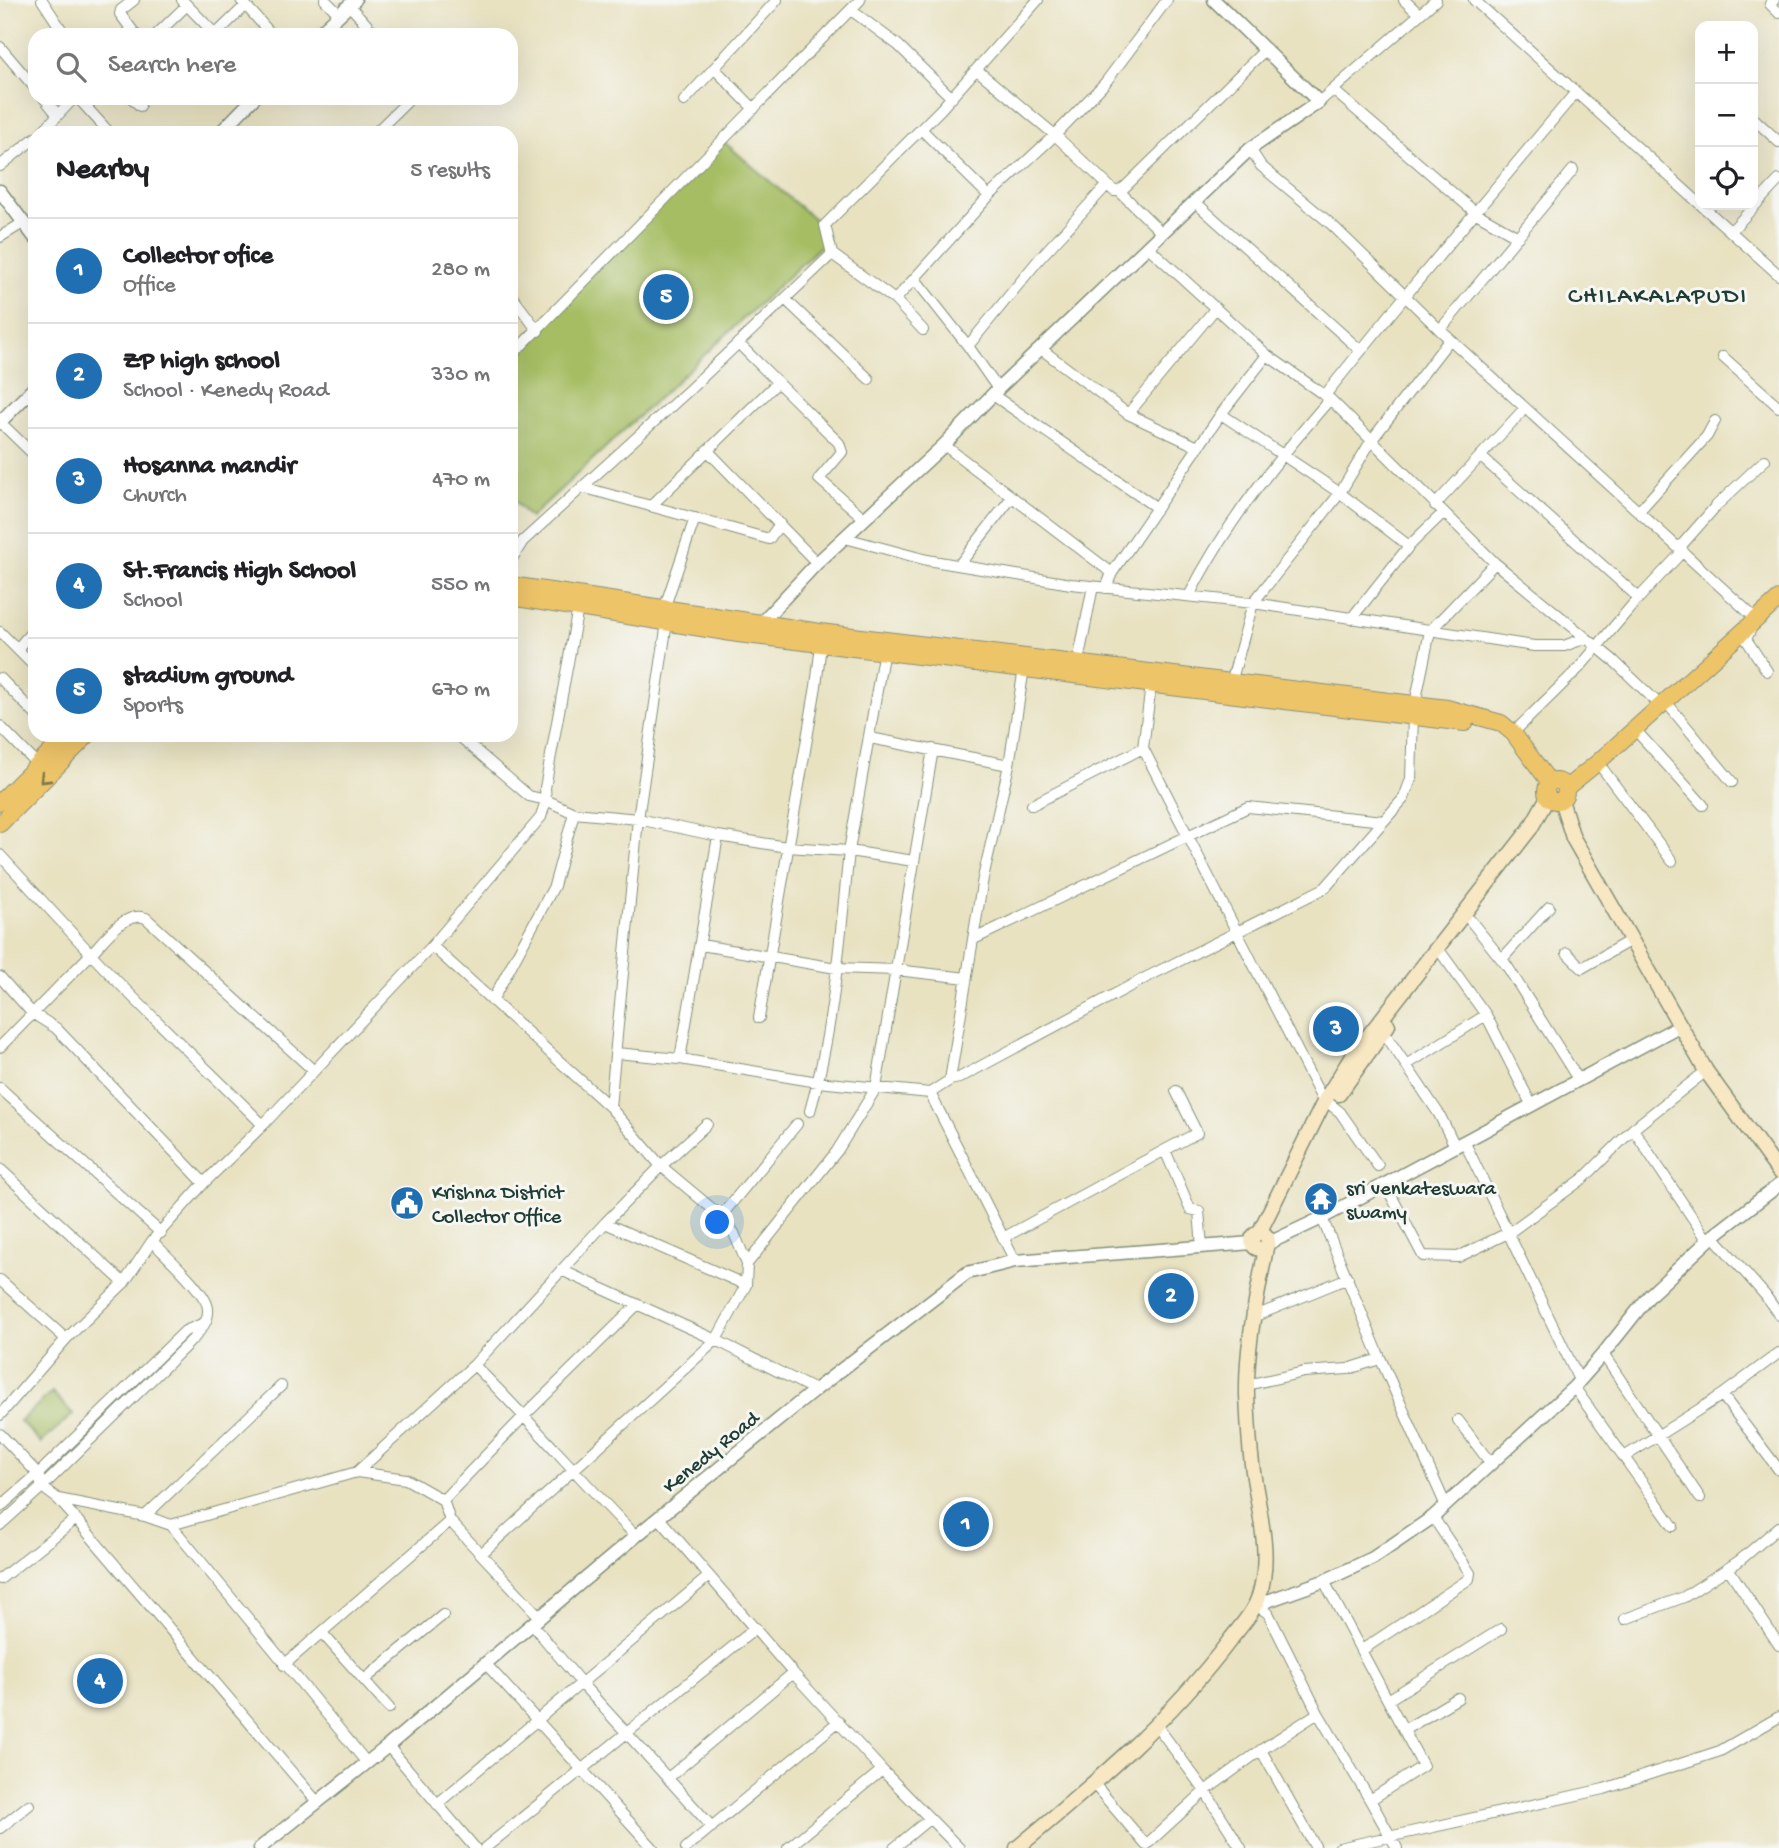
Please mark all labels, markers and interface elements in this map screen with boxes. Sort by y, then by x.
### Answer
map controls [1695,21,1758,210]
button: + [1695,21,1758,84]
search box [28,28,518,105]
icon: search [52,48,90,86]
text: Search here [108,51,236,82]
button: − [1695,84,1758,147]
button: locate [1695,147,1758,210]
text: Nearby [56,154,149,189]
text: 5 results [410,158,490,185]
text: Collector ofice [123,242,273,273]
text: 1 [74,257,84,284]
text: 280 m [431,257,490,284]
pin: 5 [643,271,689,323]
text: Office [123,273,176,300]
district label: CHILAKALAPUDI [1568,283,1748,312]
text: ZP high school [123,347,280,378]
text: 2 [73,362,85,389]
text: 330 m [431,362,490,389]
text: School · Kenedy Road [123,378,329,405]
text: Hosanna mandir [123,452,296,483]
text: 3 [73,467,85,494]
text: 470 m [432,467,490,494]
text: Church [123,483,187,510]
text: St.Francis High School [123,557,356,588]
text: 4 [74,572,84,599]
text: 550 m [431,572,490,599]
text: School [123,588,183,615]
text: stadium ground [123,662,293,693]
text: 5 [73,677,85,704]
text: 670 m [432,677,490,704]
text: Sports [123,693,183,720]
one-way arrow [40,771,53,784]
pin: 3 [1313,1003,1359,1055]
place label: sri venkateswara swamy [1346,1178,1497,1227]
temple icon: sri venkateswara swamy [1302,1180,1340,1218]
place label: Krishna District Collector Office [432,1182,566,1231]
public building icon: Krishna District Collector Office [388,1184,426,1222]
your location [700,1205,734,1239]
pin: 2 [1148,1270,1194,1322]
street label: Kenedy Road [659,1406,767,1500]
pin: 1 [943,1498,989,1550]
pin: 4 [77,1655,123,1707]

